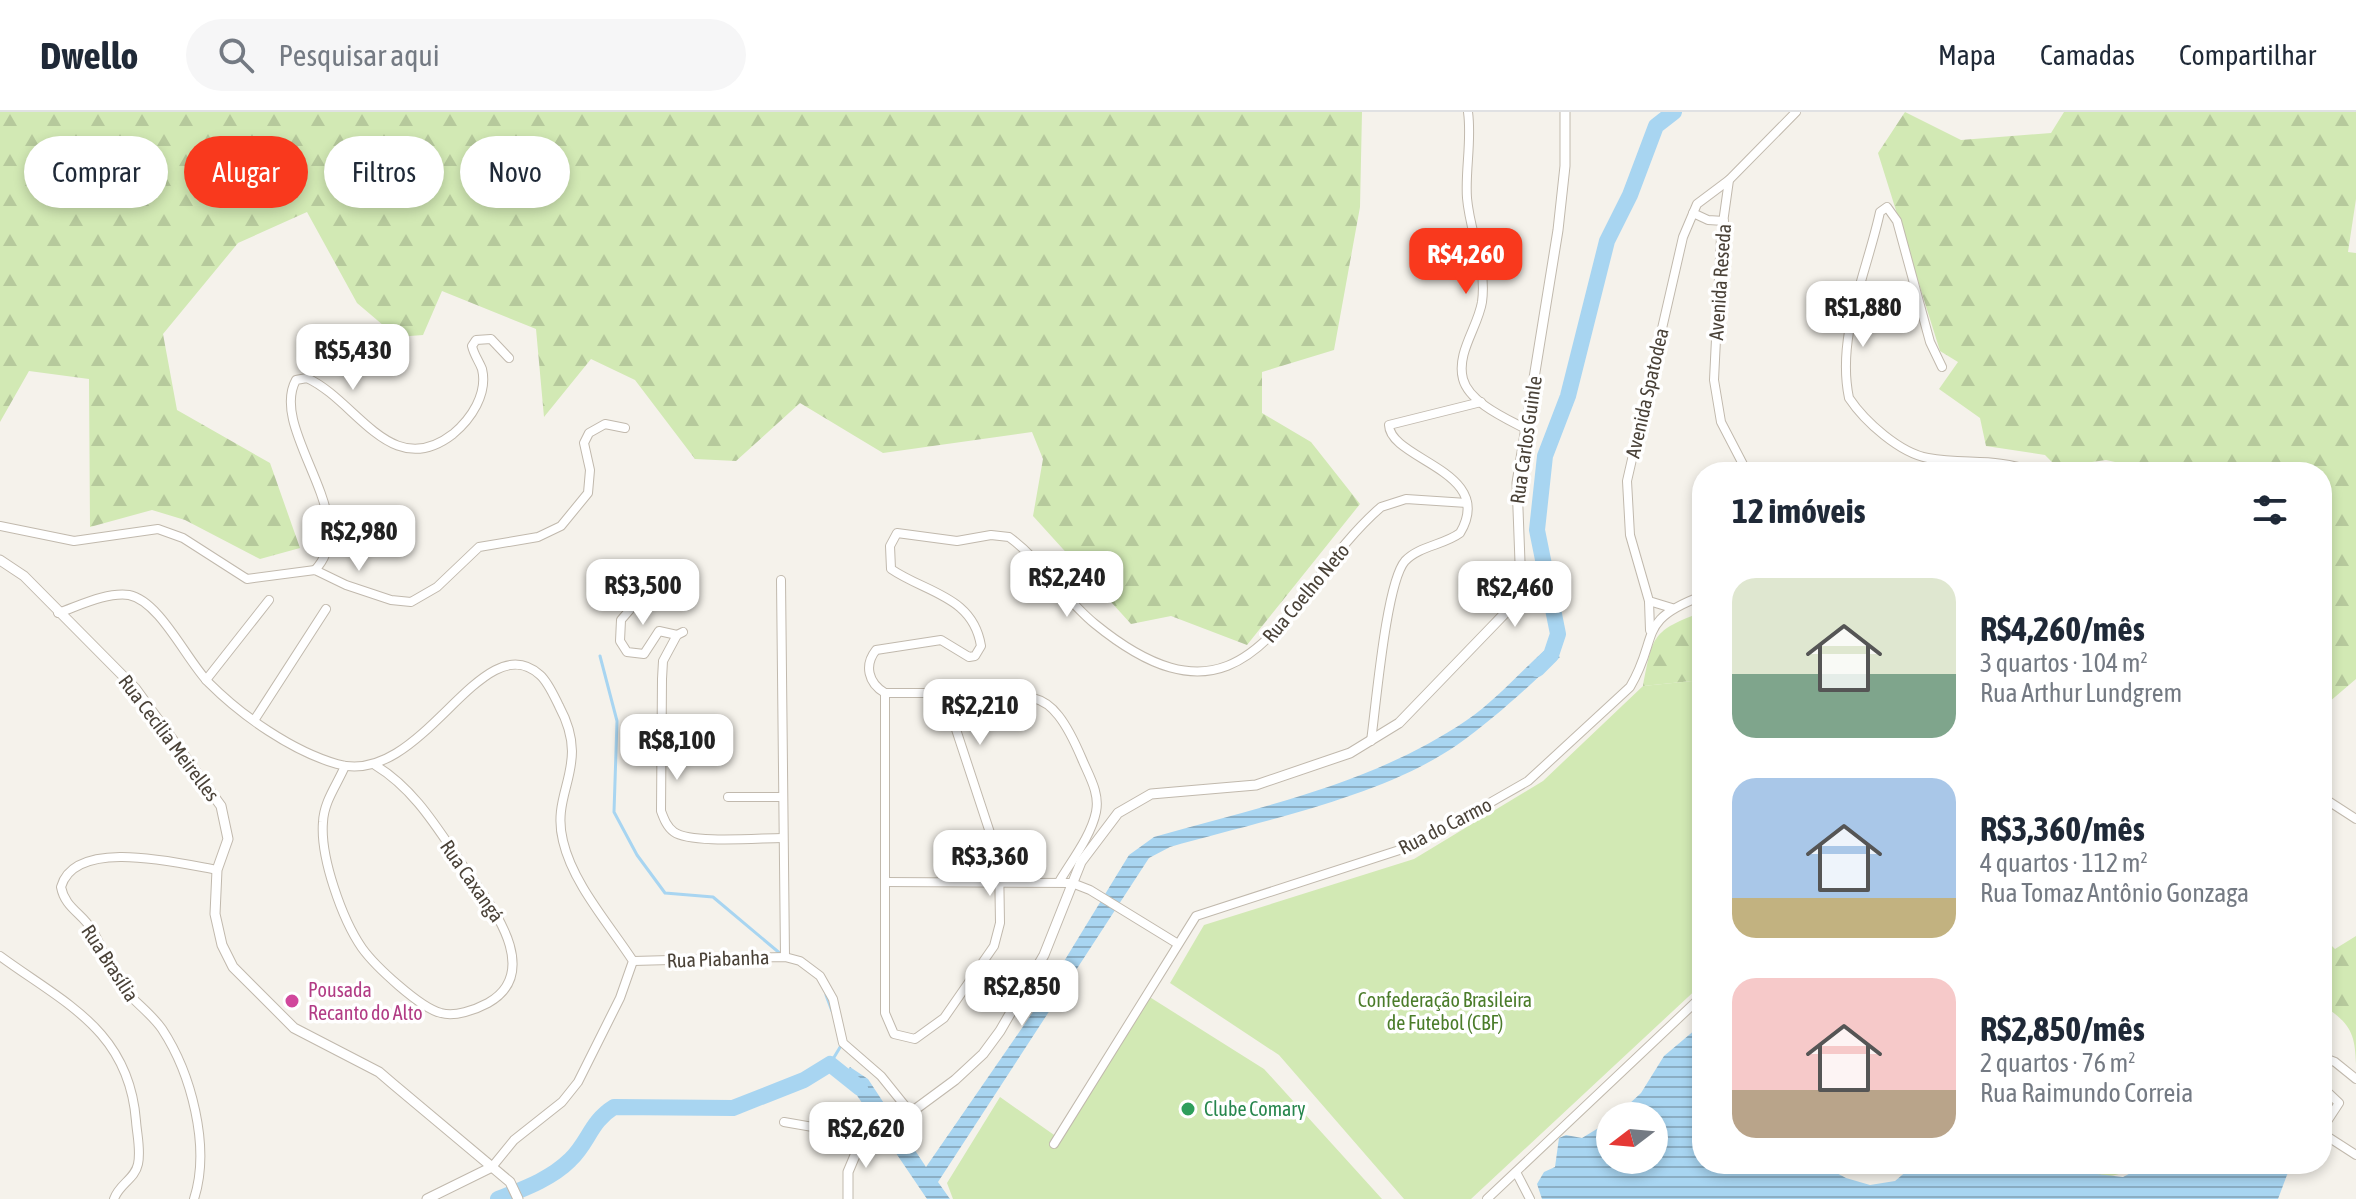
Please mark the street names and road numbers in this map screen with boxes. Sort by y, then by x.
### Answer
street label: Avenida Reseda [1704,223,1735,341]
street label: Avenida Spatodea [1620,326,1673,460]
street label: Rua Carlos Guinle [1505,374,1546,505]
street label: Rua Coelho Neto [1258,538,1354,647]
street label: Rua Cecília Meirelles [114,670,224,805]
street label: Rua do Carmo [1394,792,1495,859]
street label: Rua Caxangá [436,835,509,926]
street label: Rua Brasília [77,920,144,1005]
street label: Rua Piabanha [666,945,770,972]

